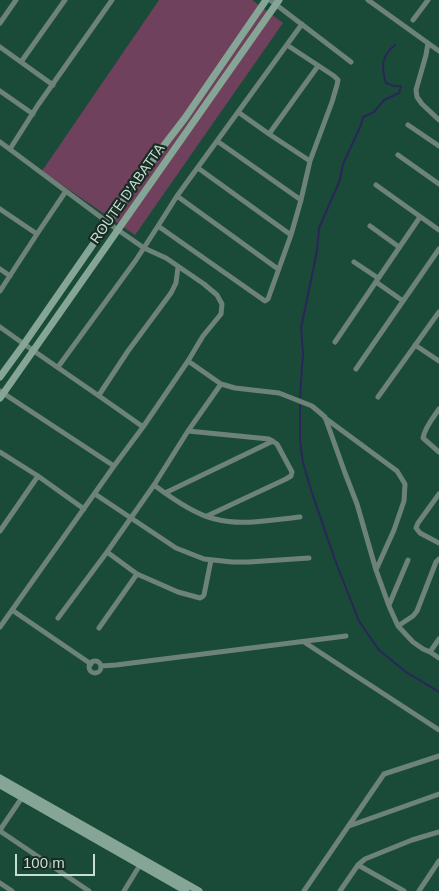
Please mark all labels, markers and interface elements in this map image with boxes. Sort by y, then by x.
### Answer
street label: ROUTE D'ABATTA [87,141,169,247]
scale bar [18,844,98,876]
text: 100 m [23,854,65,871]

